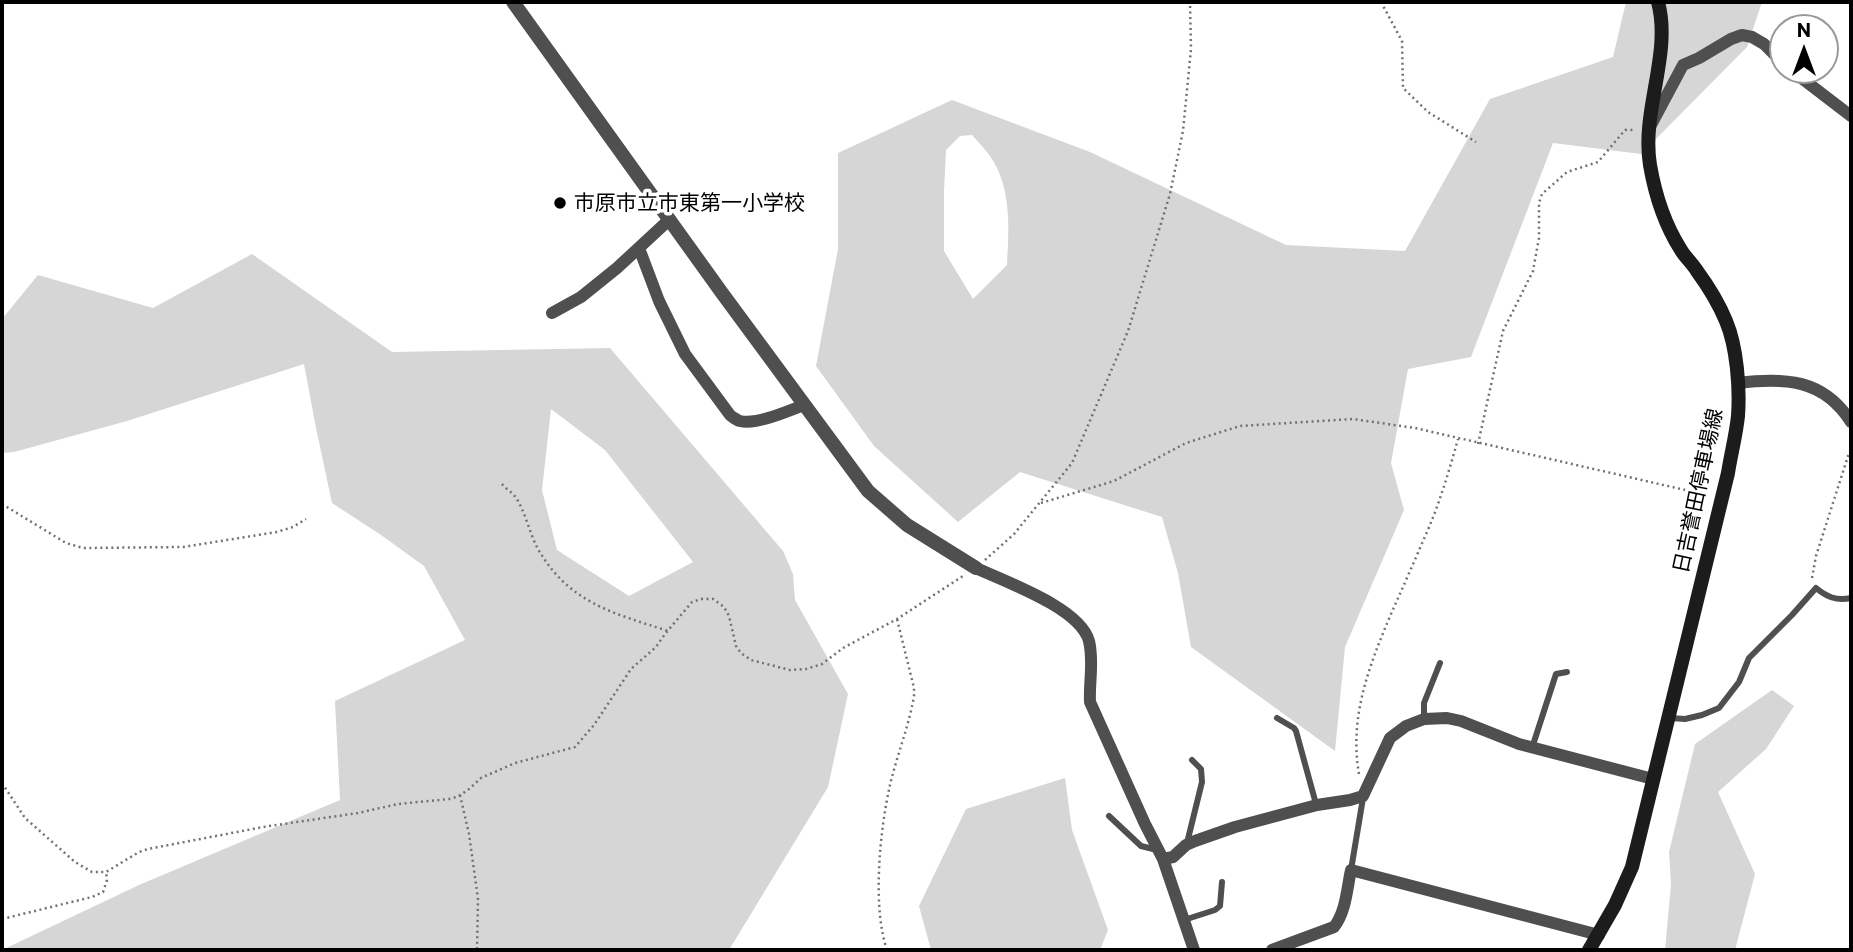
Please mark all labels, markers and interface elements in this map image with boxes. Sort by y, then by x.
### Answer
north arrow [1769,14,1839,84]
text: N [1797,18,1811,41]
place label: 市原市立市東第一小学校 [574,190,805,216]
marker: 市原市立市東第一小学校 [552,195,568,211]
street label: 日吉誉田停車場線 [1668,406,1728,576]

